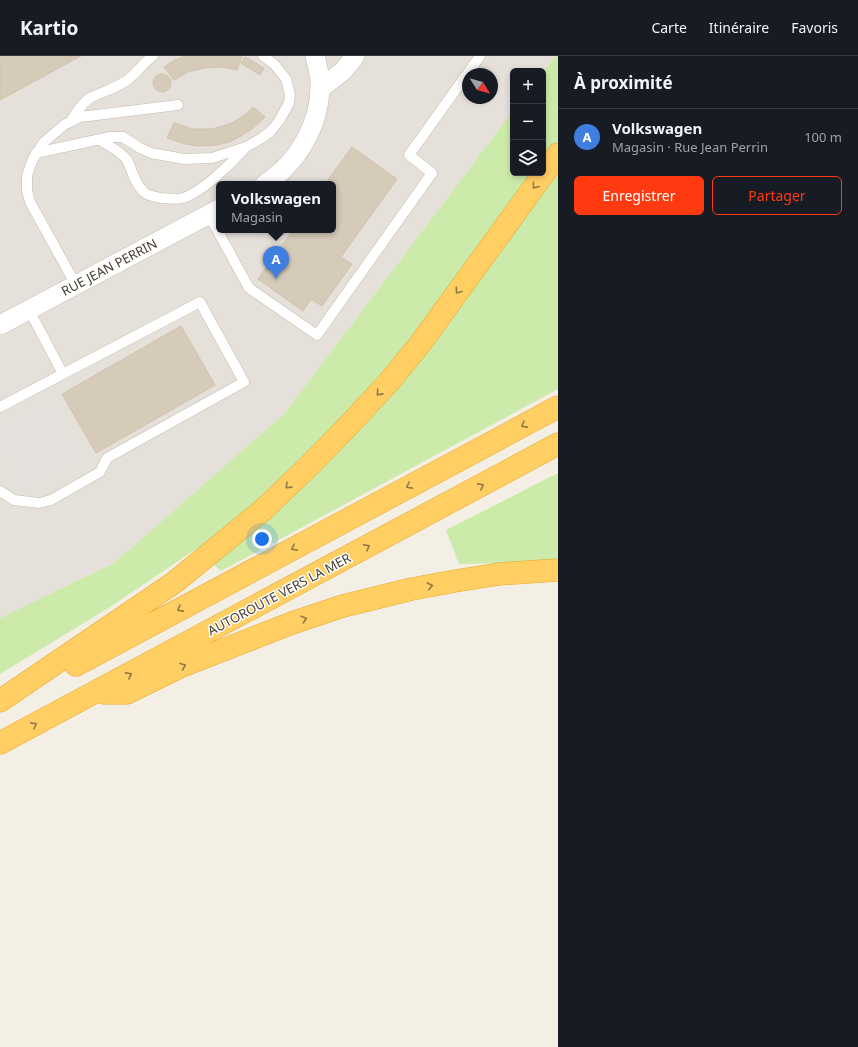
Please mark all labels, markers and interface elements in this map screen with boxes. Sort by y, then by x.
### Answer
text: Kartio [20,15,78,41]
text: Carte [651,18,687,37]
text: Itinéraire [709,18,769,37]
text: Favoris [791,18,838,37]
north arrow [462,68,498,104]
map controls [510,68,546,176]
button: + [510,68,546,104]
text: À proximité [574,71,673,94]
button: − [510,104,546,140]
text: Volkswagen [612,118,702,138]
text: A [583,128,592,146]
text: 100 m [804,128,842,146]
text: Magasin · Rue Jean Perrin [612,138,768,156]
button: layers [510,140,546,176]
button: Enregistrer [574,176,704,215]
button: Partager [712,176,842,215]
popup [216,181,336,233]
one-way arrow [533,181,540,188]
text: Volkswagen [231,188,321,208]
text: Magasin [231,208,283,226]
street label: RUE JEAN PERRIN [58,234,160,300]
pin: A [263,246,289,279]
one-way arrow [456,286,463,293]
one-way arrow [376,388,383,396]
one-way arrow [520,420,528,428]
one-way arrow [285,482,293,489]
one-way arrow [406,482,413,489]
one-way arrow [477,483,484,490]
your location [252,529,272,549]
one-way arrow [291,543,299,550]
one-way arrow [362,544,370,552]
street label: AUTOROUTE VERS LA MER [204,549,354,639]
one-way arrow [427,582,433,591]
one-way arrow [177,604,184,612]
one-way arrow [301,615,308,624]
one-way arrow [179,663,187,671]
one-way arrow [124,672,132,679]
one-way arrow [30,722,38,730]

